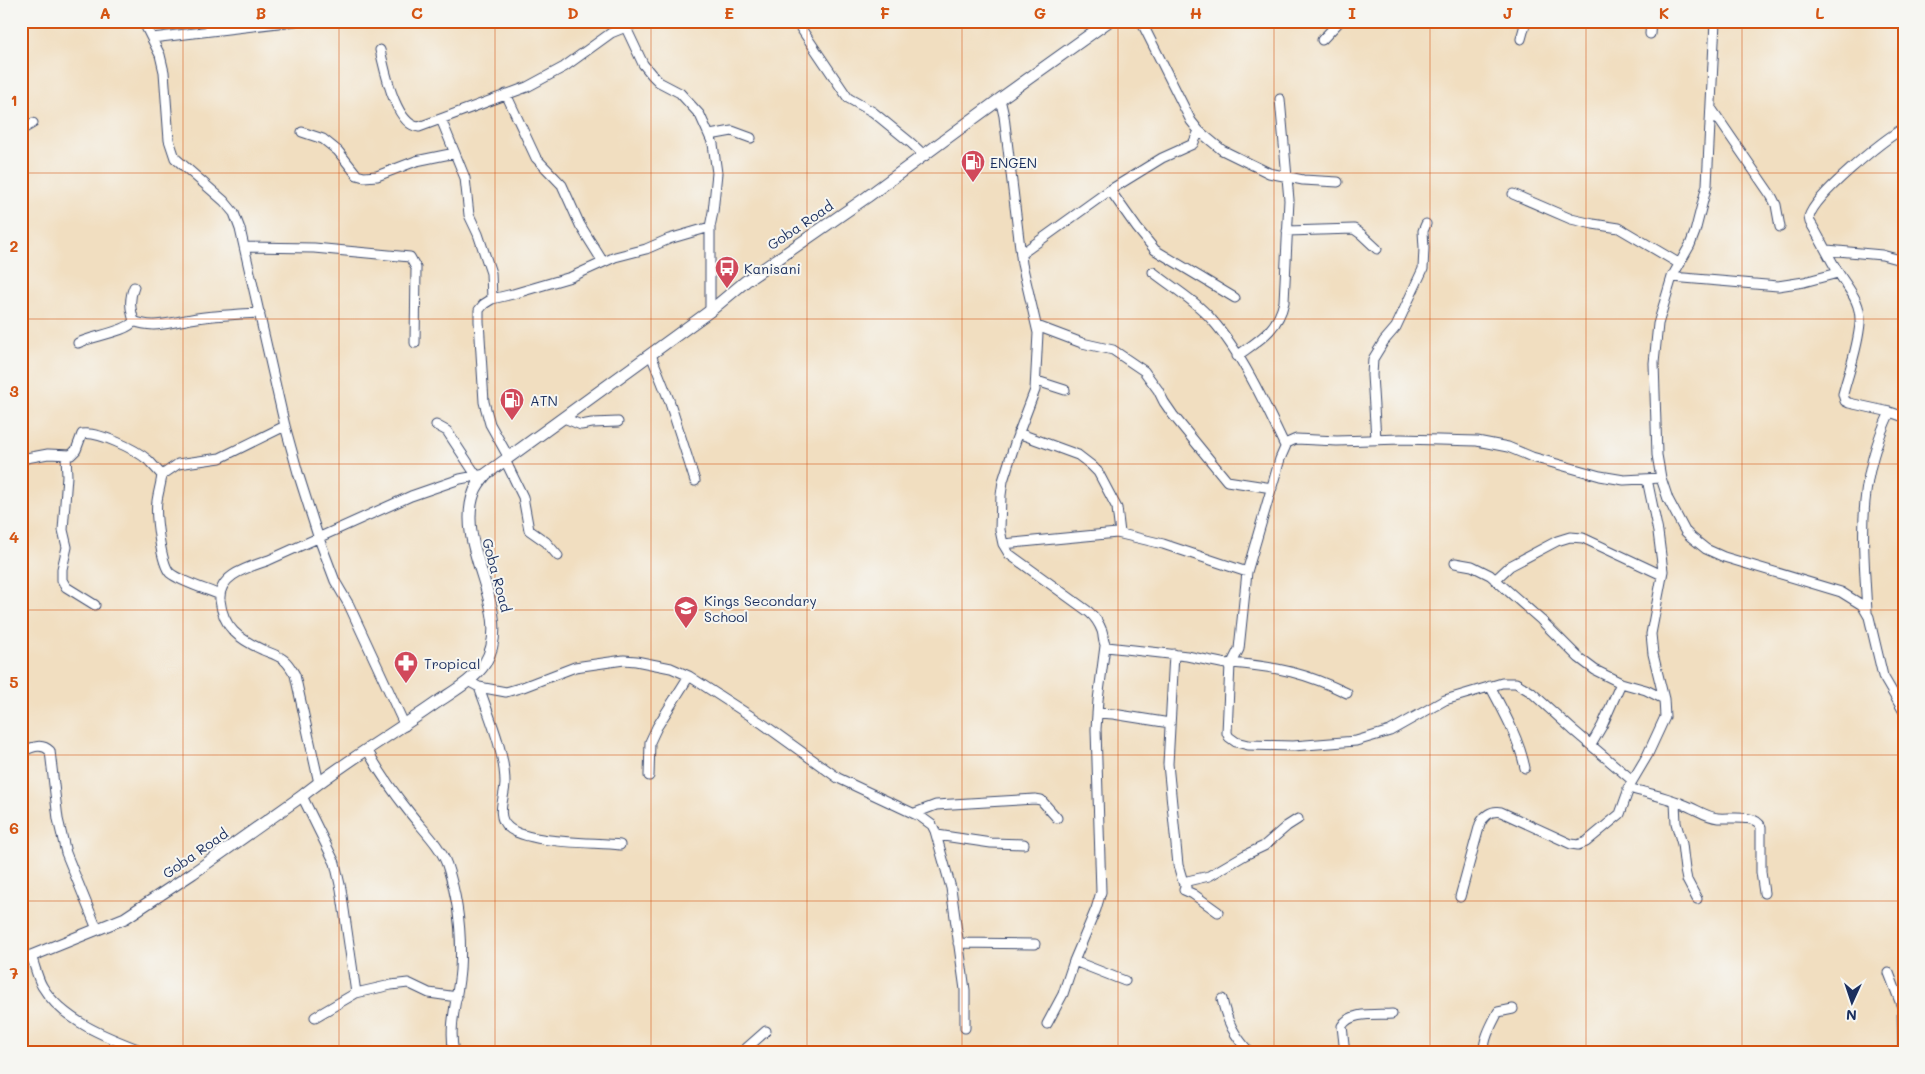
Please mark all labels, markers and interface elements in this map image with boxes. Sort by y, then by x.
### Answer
text: A [99,2,111,23]
text: B [256,2,266,23]
text: C [411,2,423,23]
text: D [567,2,579,23]
text: E [724,2,734,23]
text: F [880,2,890,23]
text: G [1034,2,1046,23]
text: H [1190,2,1202,23]
text: I [1348,2,1356,23]
text: J [1503,2,1513,23]
text: K [1659,2,1669,23]
text: L [1815,2,1825,23]
text: 1 [10,89,18,110]
fuel station icon: ENGEN [960,149,986,183]
place label: ENGEN [990,153,1037,172]
street label: Goba Road [763,196,837,254]
text: 2 [10,235,19,256]
bus stop icon: Kanisani [714,255,740,289]
place label: Kanisani [744,259,801,278]
text: 3 [9,380,19,401]
fuel station icon: ATN [499,387,525,421]
place label: ATN [530,391,558,410]
text: 4 [9,526,19,547]
street label: Goba Road [478,536,516,614]
place label: Kings Secondary School [704,591,817,626]
school or university icon: Kings Secondary School [673,595,699,629]
pharmacy icon: Tropical [393,650,419,684]
place label: Tropical [424,654,481,673]
text: 5 [9,671,19,692]
text: 6 [9,817,19,838]
street label: Goba Road [159,823,232,882]
text: 7 [10,962,19,983]
north arrow [1828,976,1878,1026]
text: N [1845,1006,1857,1025]

